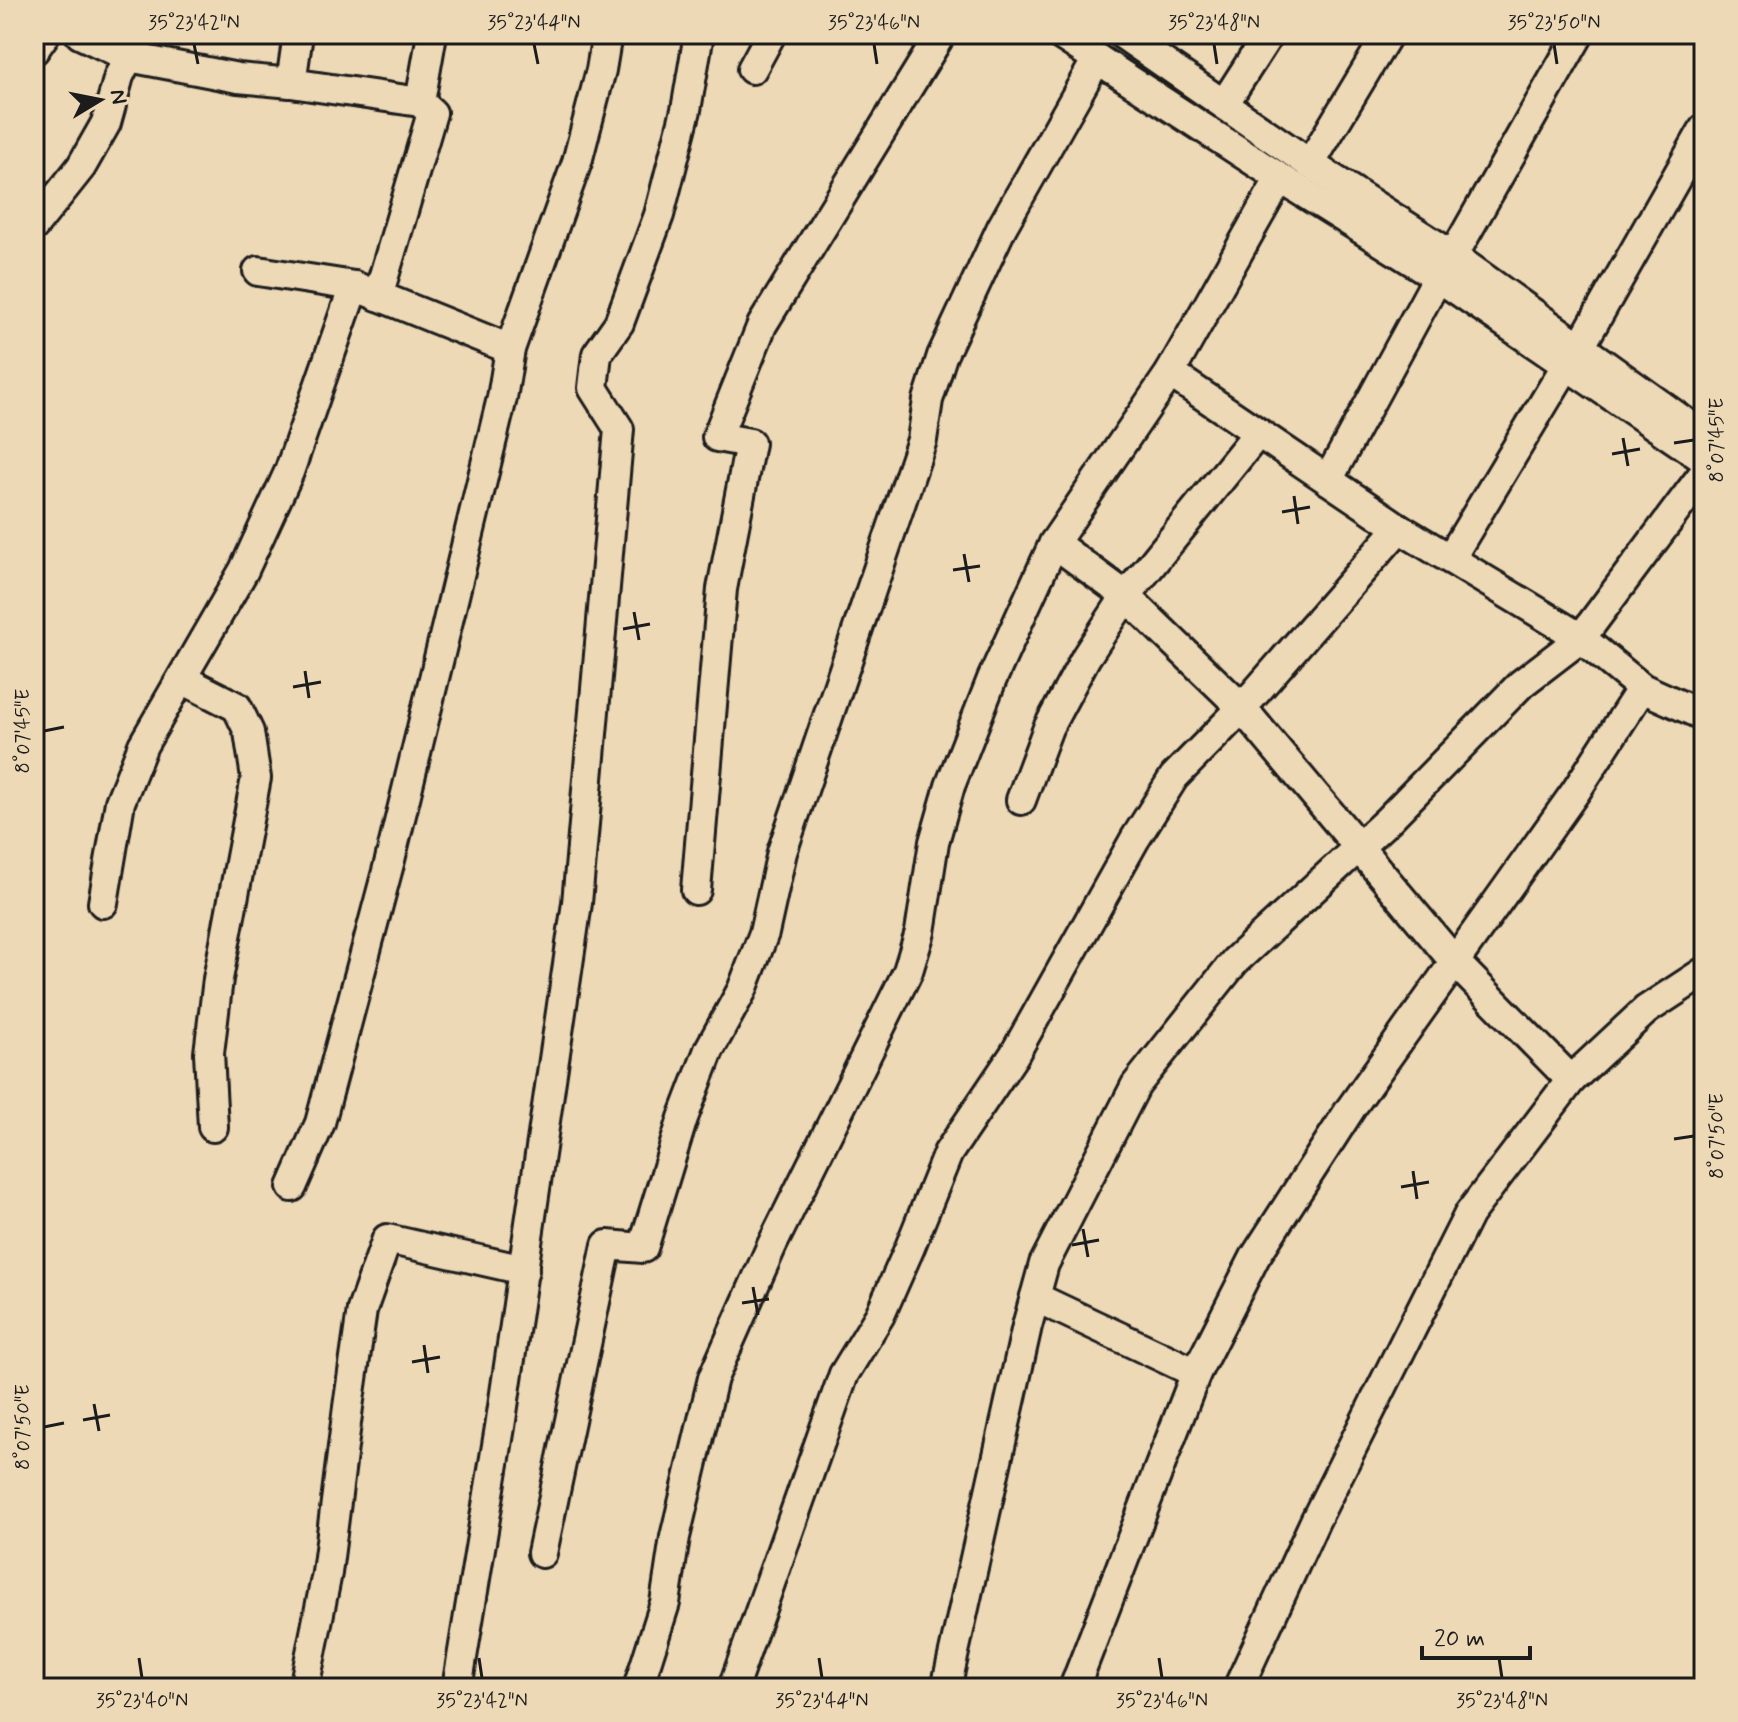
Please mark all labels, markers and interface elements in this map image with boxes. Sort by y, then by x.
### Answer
text: 35°23'42"N [148,10,240,37]
text: 35°23'44"N [487,10,581,37]
text: 35°23'46"N [828,10,920,37]
text: 35°23'48"N [1168,10,1260,37]
text: 35°23'50"N [1508,10,1601,37]
north arrow [60,60,140,140]
text: N [103,87,133,107]
text: 8°07'45"E [1704,398,1731,482]
text: 8°07'45"E [10,689,37,773]
text: 8°07'50"E [1704,1093,1731,1179]
text: 8°07'50"E [10,1384,37,1470]
scale bar [1422,1610,1530,1660]
text: 20 m [1434,1624,1485,1655]
text: 35°23'40"N [96,1688,188,1715]
text: 35°23'42"N [436,1688,528,1715]
text: 35°23'44"N [775,1688,869,1715]
text: 35°23'46"N [1116,1688,1208,1715]
text: 35°23'48"N [1456,1688,1548,1715]

